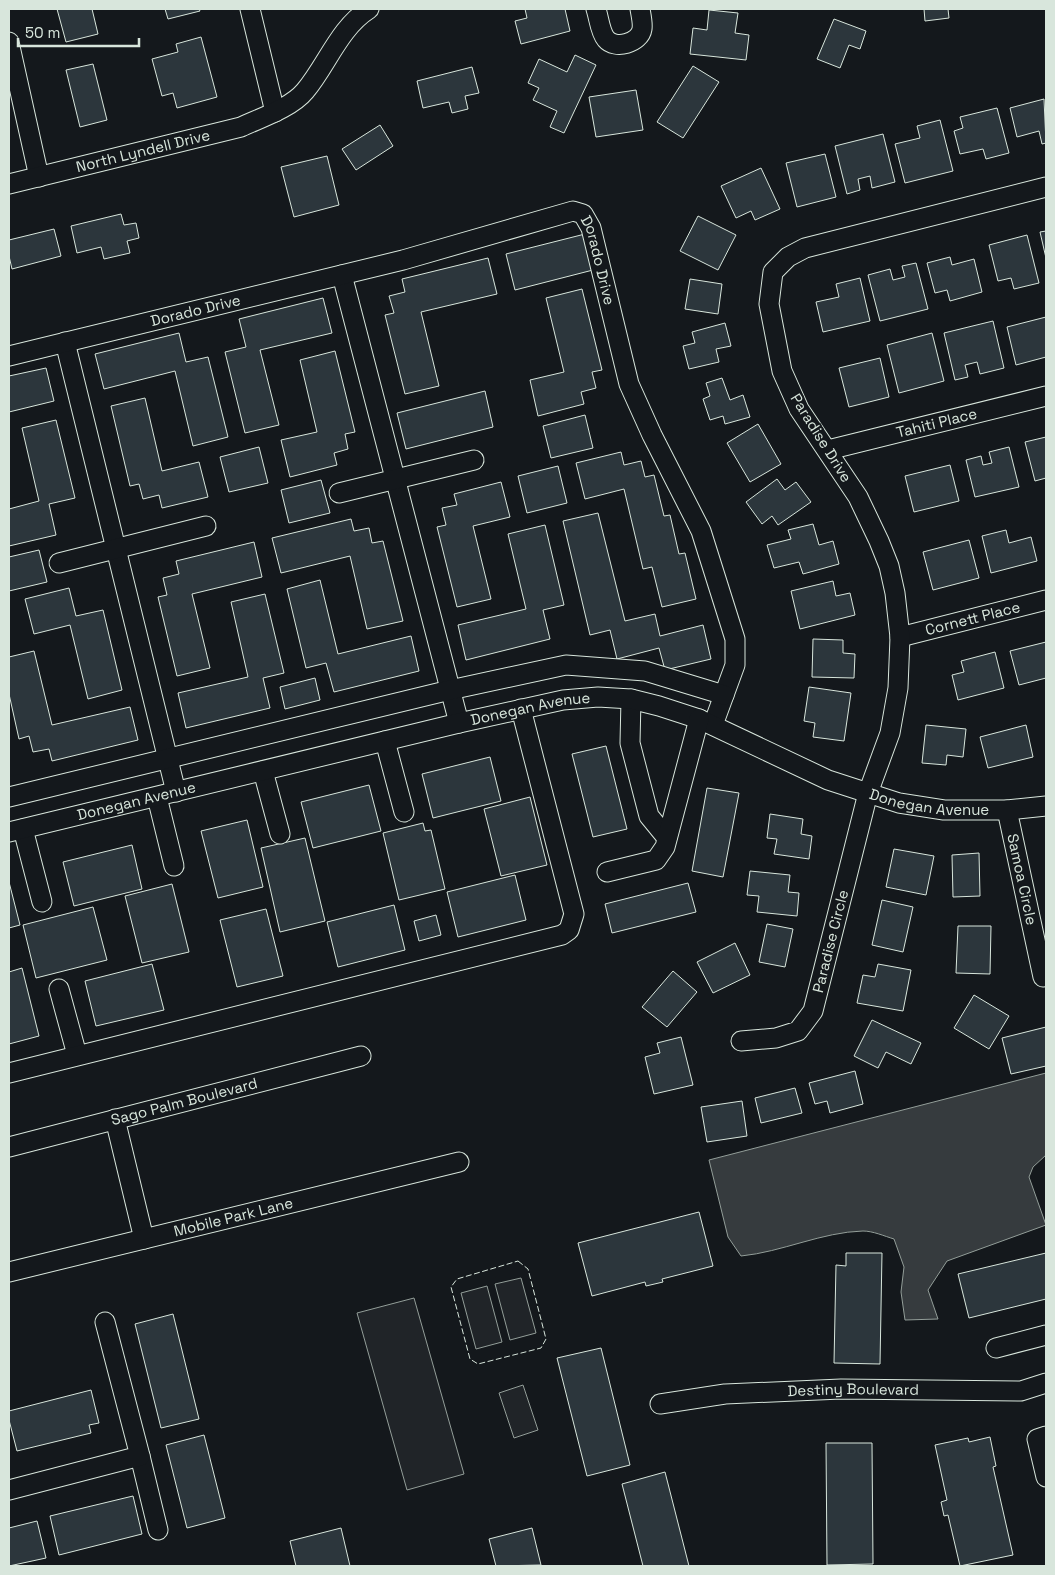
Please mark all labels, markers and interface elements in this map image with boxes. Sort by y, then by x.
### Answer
scale bar [18,15,139,47]
text: 50 m [25,23,60,42]
street label: North Lyndell Drive [74,125,212,176]
street label: Dorado Drive [577,212,619,307]
street label: Dorado Drive [149,290,242,330]
street label: Paradise Drive [787,390,856,486]
street label: Tahiti Place [894,403,979,442]
street label: Cornett Place [923,597,1022,639]
street label: Donegan Avenue [469,688,591,729]
street label: Donegan Avenue [75,777,198,824]
street label: Donegan Avenue [867,784,989,819]
street label: Samoa Circle [1003,832,1042,927]
street label: Paradise Circle [808,888,852,995]
street label: Sago Palm Boulevard [109,1073,259,1129]
street label: Mobile Park Lane [172,1193,295,1240]
street label: Destiny Boulevard [787,1379,919,1400]

